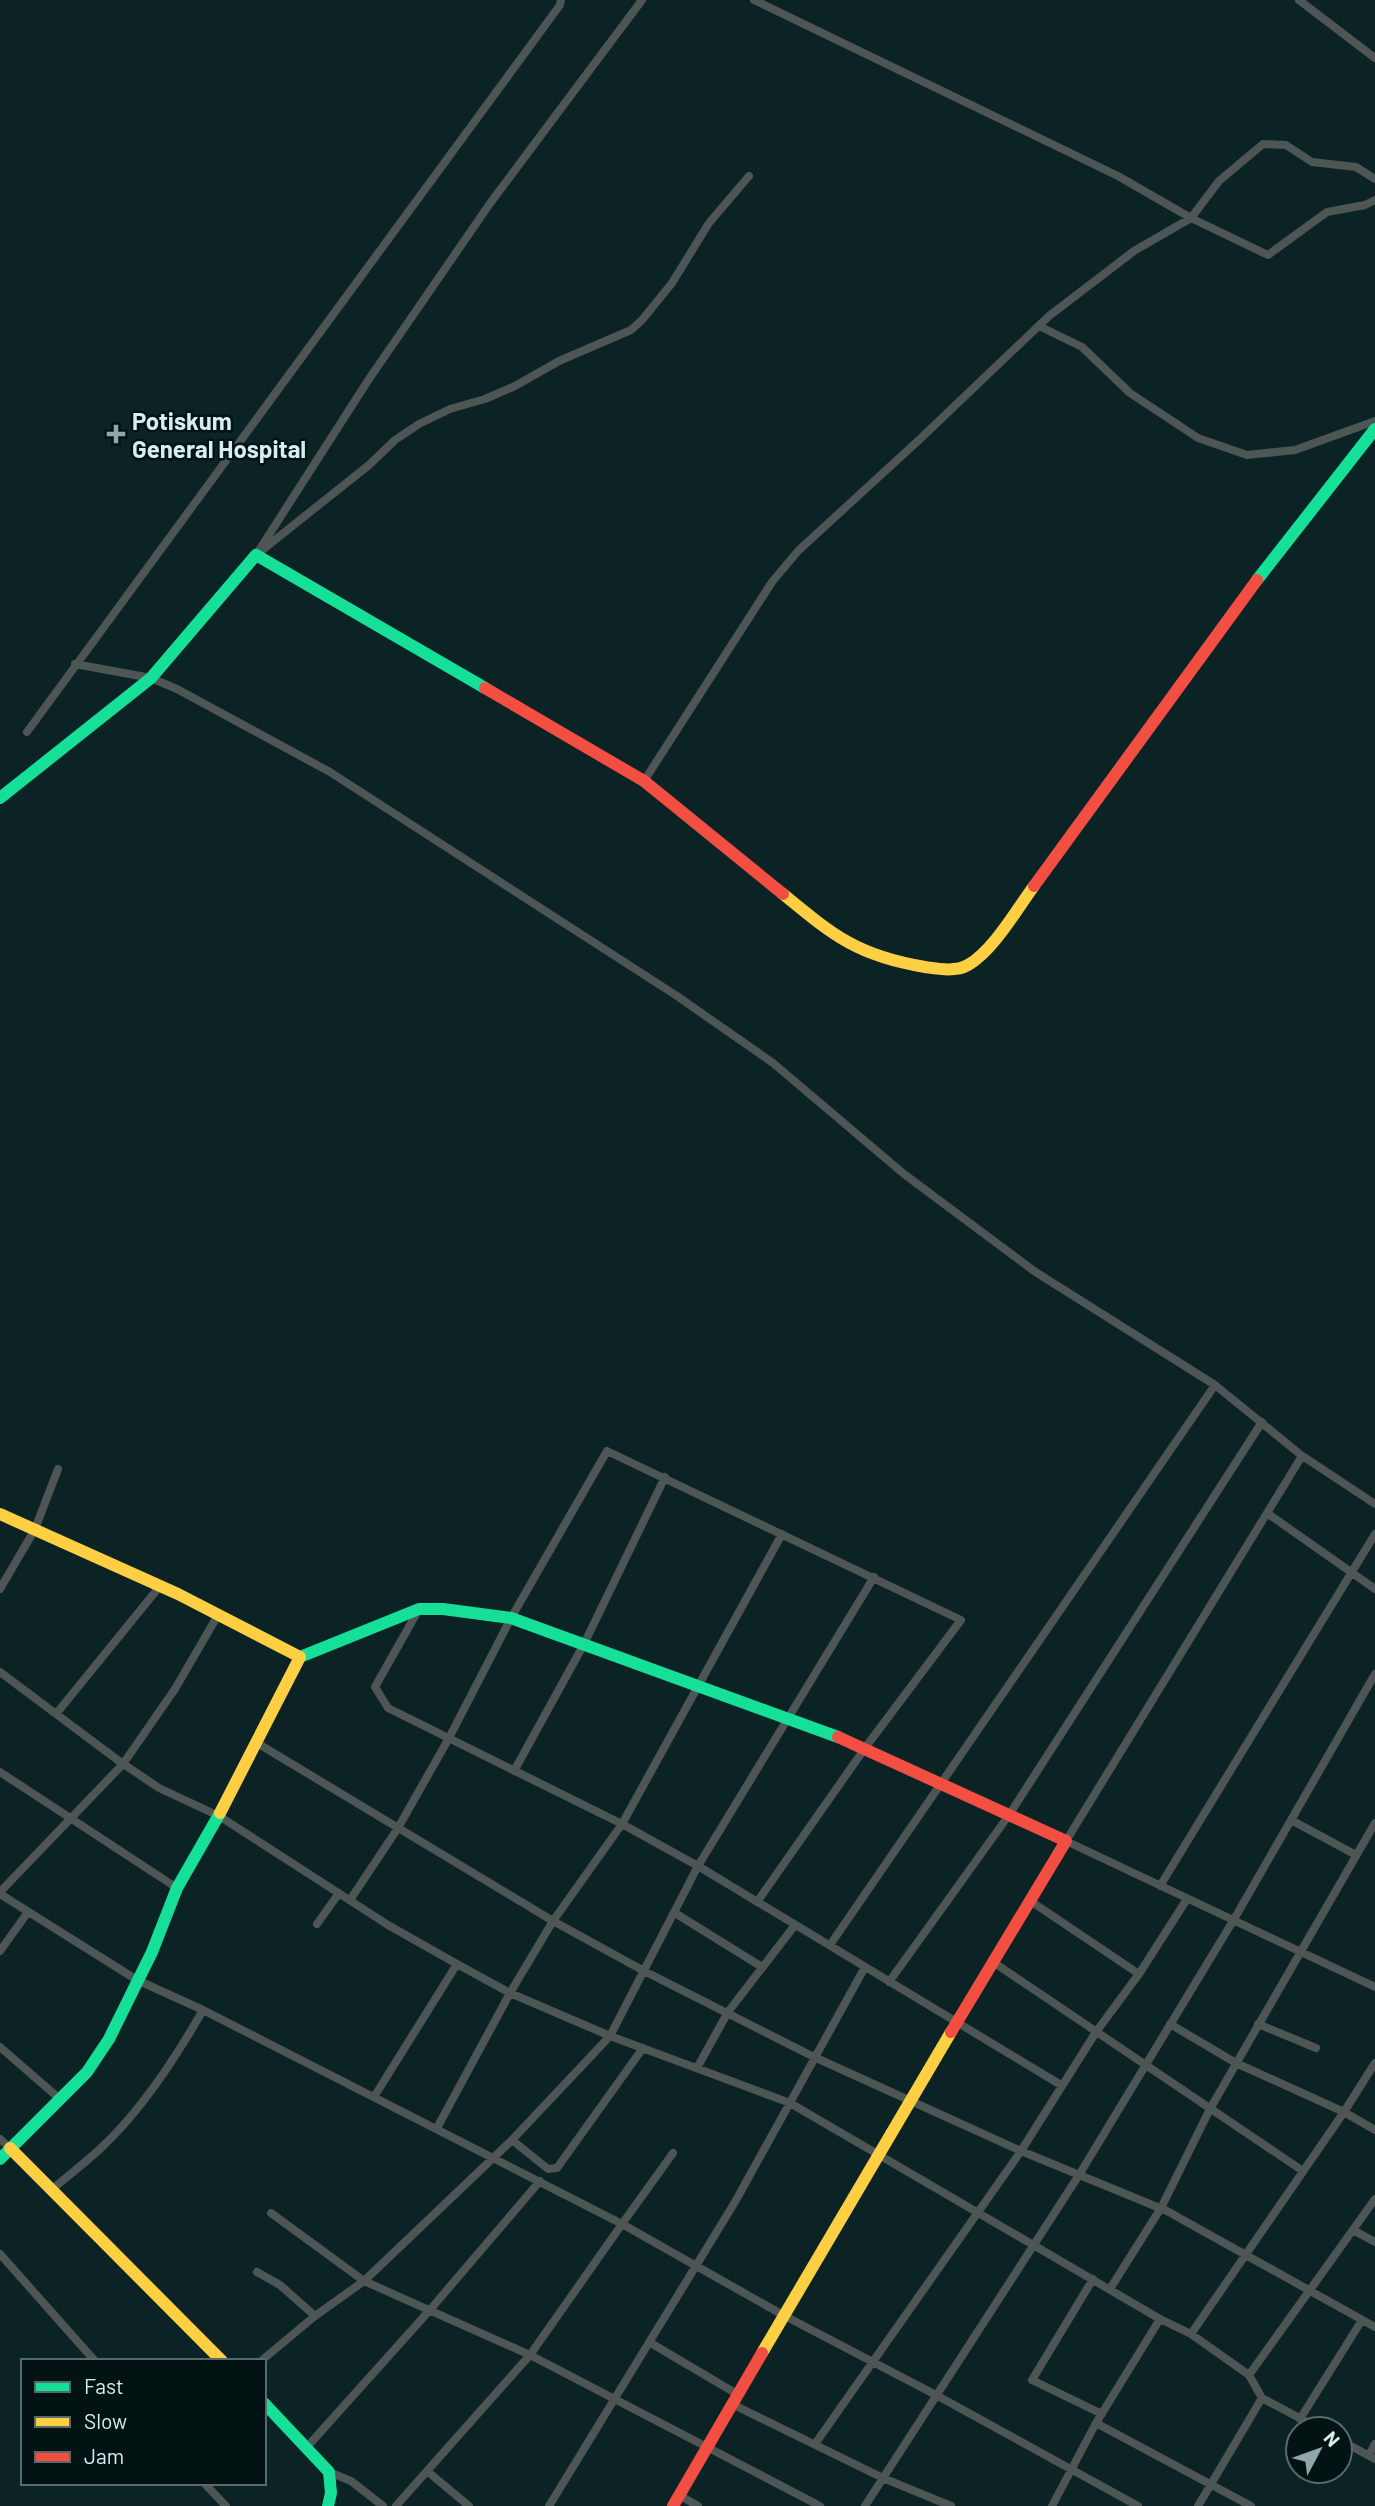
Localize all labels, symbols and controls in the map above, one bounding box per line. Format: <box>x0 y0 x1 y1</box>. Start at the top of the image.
place label: Potiskum General Hospital <box>132 406 306 463</box>
marker: Potiskum General Hospital <box>106 424 126 444</box>
legend <box>21 2359 266 2485</box>
text: Fast <box>84 2373 124 2398</box>
text: Slow <box>84 2408 127 2433</box>
north arrow <box>1284 2415 1354 2485</box>
text: N <box>1319 2426 1345 2451</box>
text: Jam <box>84 2443 124 2468</box>

